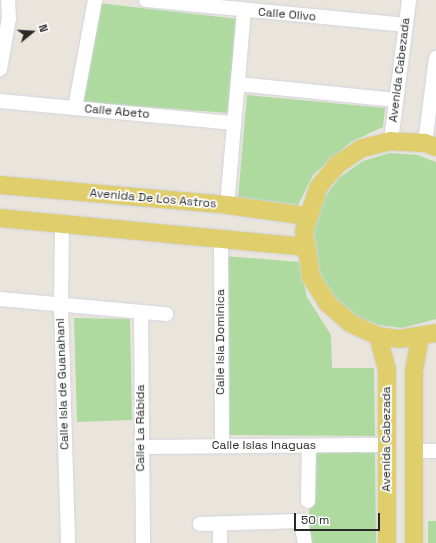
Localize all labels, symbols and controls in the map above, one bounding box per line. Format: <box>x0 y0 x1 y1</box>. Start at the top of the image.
street label: Calle Olivo <box>257 5 317 25</box>
north arrow <box>12 12 52 52</box>
street label: Avenida Cabezada <box>386 17 414 123</box>
text: N <box>36 23 51 34</box>
street label: Calle Abeto <box>84 102 150 122</box>
street label: Avenida De Los Astros <box>89 186 217 212</box>
street label: Calle Isla Dominica <box>214 289 228 395</box>
street label: Calle Isla de Guanahani <box>54 318 72 450</box>
street label: Calle La Rábida <box>134 385 148 471</box>
street label: Avenida Cabezada <box>380 386 394 492</box>
street label: Calle Islas Inaguas <box>212 439 316 453</box>
scale bar <box>296 505 382 531</box>
text: 50 m <box>301 512 329 528</box>

